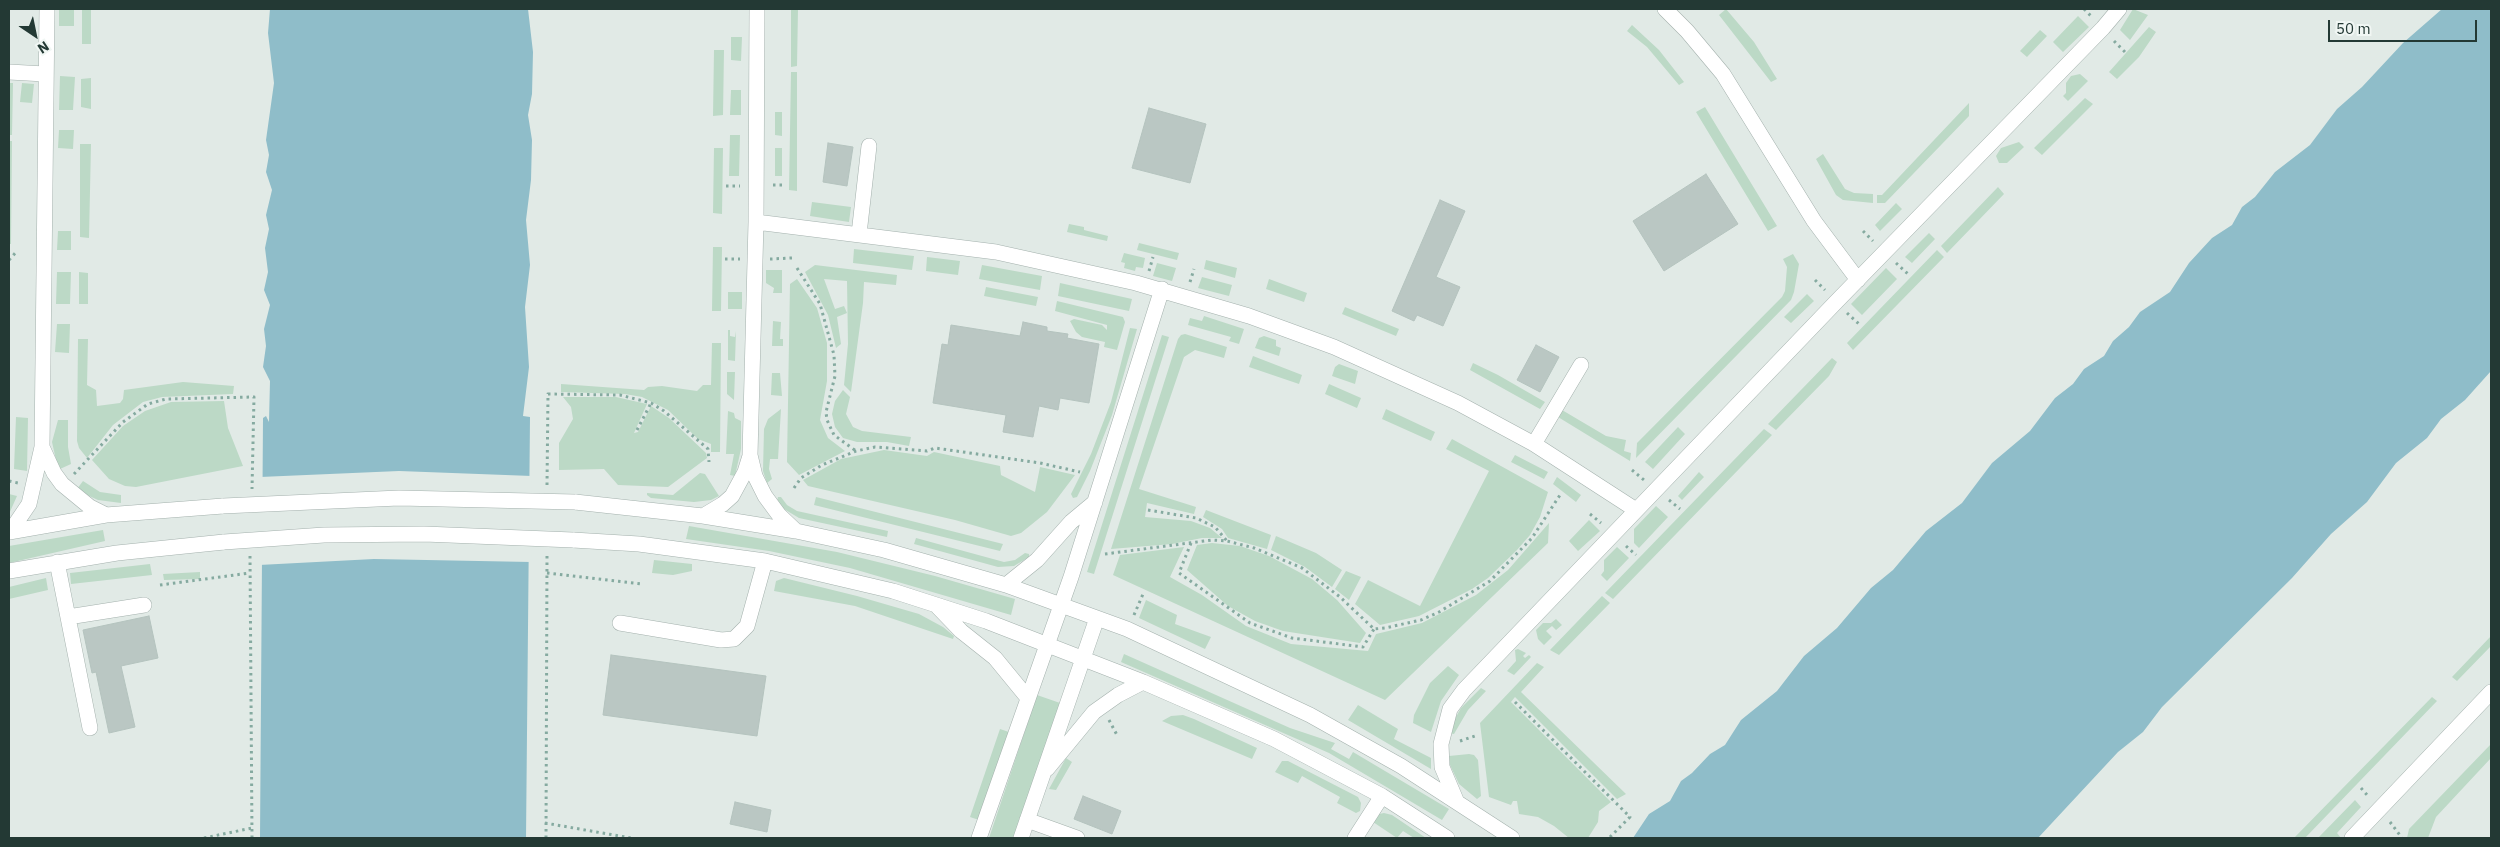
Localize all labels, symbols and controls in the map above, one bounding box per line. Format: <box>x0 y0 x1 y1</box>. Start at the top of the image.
north arrow <box>10 10 60 60</box>
scale bar <box>2330 10 2479 42</box>
text: 50 m <box>2336 19 2371 38</box>
text: N <box>34 37 53 58</box>

